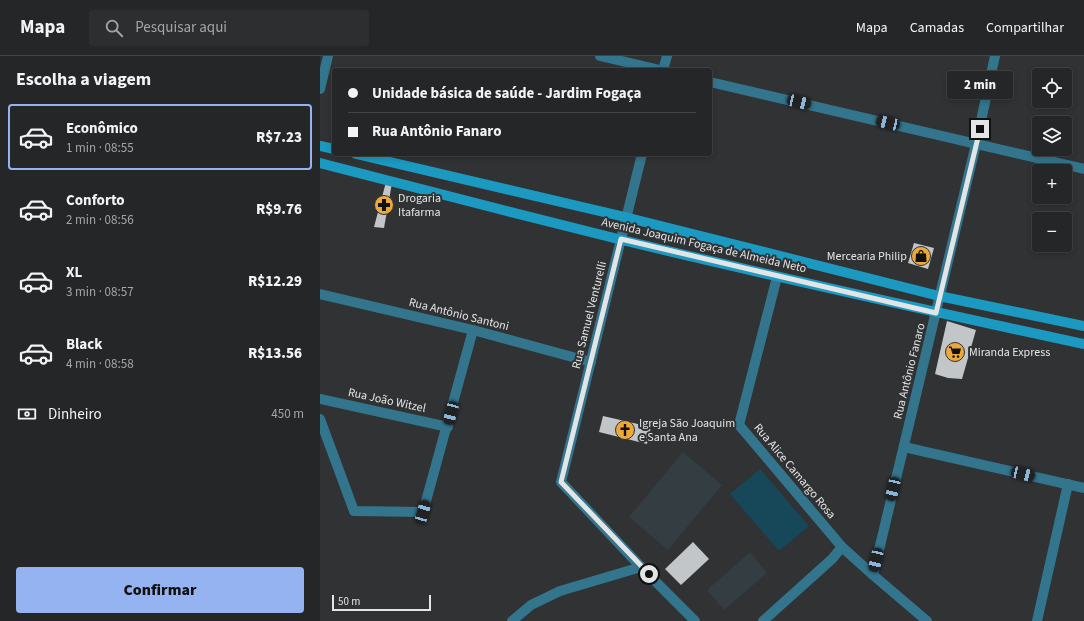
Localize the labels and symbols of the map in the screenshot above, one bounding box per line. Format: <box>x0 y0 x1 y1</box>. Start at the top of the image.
callout: 2 min <box>947 71 1013 99</box>
car <box>786 93 812 111</box>
car <box>875 114 901 132</box>
route end <box>971 120 989 138</box>
place label: Drogaria Itafarma <box>398 190 441 221</box>
pharmacy icon: Drogaria Itafarma <box>373 194 395 216</box>
street label: Avenida Joaquim Fogaça de Almeida Neto <box>600 214 808 277</box>
shop icon: Mercearia Philip <box>910 245 932 267</box>
place label: Mercearia Philip <box>827 248 907 265</box>
street label: Rua Samuel Venturelli <box>568 260 611 371</box>
street label: Rua Antônio Santoni <box>407 294 511 335</box>
street label: Rua Antônio Fanaro <box>889 321 930 421</box>
supermarket icon: Miranda Express <box>944 341 966 363</box>
place label: Miranda Express <box>969 344 1050 361</box>
street label: Rua João Witzel <box>346 384 427 417</box>
car <box>442 400 460 426</box>
place label: Igreja São Joaquim e Santa Ana <box>639 415 735 446</box>
church icon: Igreja São Joaquim e Santa Ana <box>614 419 636 441</box>
street label: Rua Alice Camargo Rosa <box>750 420 840 523</box>
car <box>1010 465 1036 483</box>
car <box>884 476 902 502</box>
car <box>414 499 432 525</box>
car <box>867 547 885 573</box>
route start <box>640 565 658 583</box>
scale bar <box>332 593 431 612</box>

